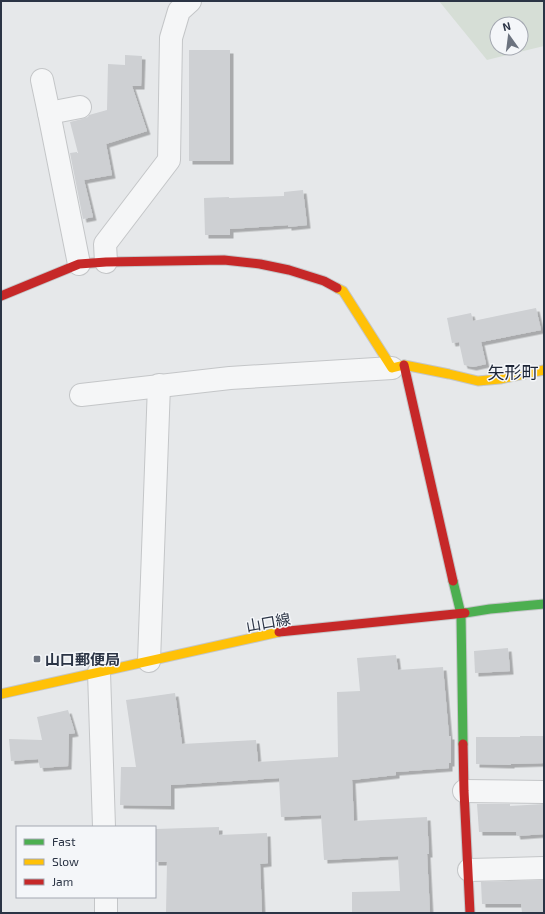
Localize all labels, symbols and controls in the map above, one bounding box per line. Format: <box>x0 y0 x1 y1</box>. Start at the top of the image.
north arrow <box>489 16 529 56</box>
text: N <box>501 19 512 33</box>
district label: 矢形町 <box>488 362 539 382</box>
street label: 山口線 <box>244 609 292 635</box>
place label: 山口郵便局 <box>45 650 120 668</box>
marker: 山口郵便局 <box>32 654 42 664</box>
legend <box>16 826 156 898</box>
text: Fast <box>52 834 76 848</box>
text: Slow <box>52 854 79 868</box>
text: Jam <box>52 874 73 888</box>

